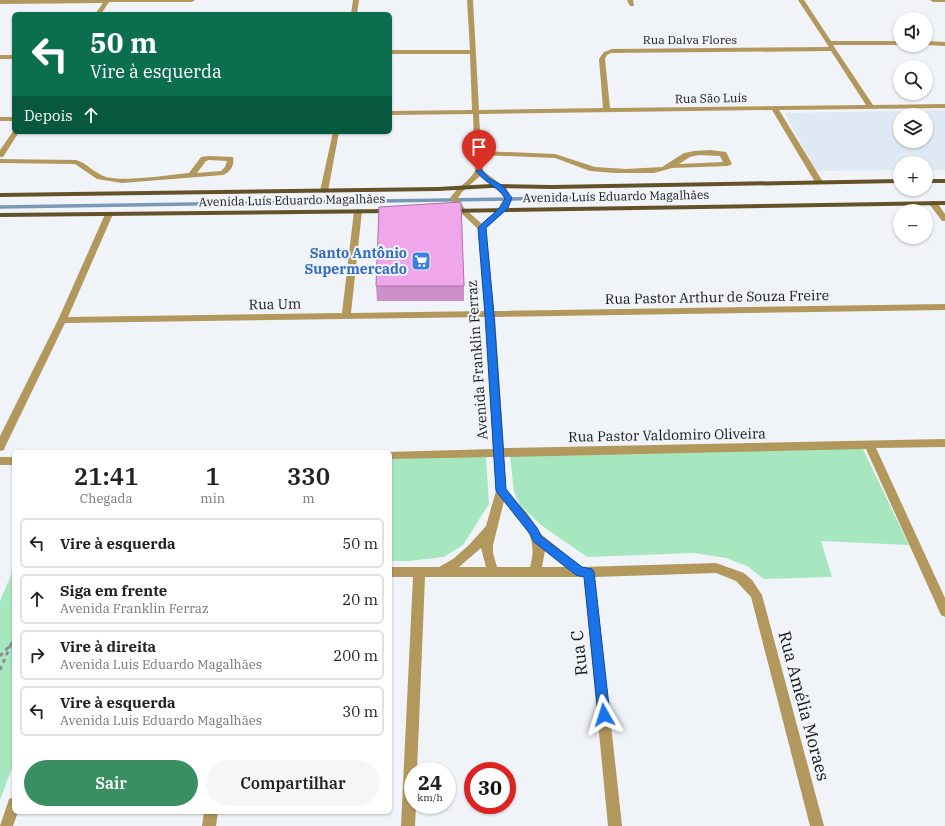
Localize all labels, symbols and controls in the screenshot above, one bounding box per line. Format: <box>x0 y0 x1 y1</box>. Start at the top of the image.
map controls <box>893 12 933 244</box>
button: sound <box>893 12 933 52</box>
text: 50 m <box>90 24 157 61</box>
icon: left <box>24 28 76 80</box>
street label: Rua Dalva Flores <box>643 32 737 47</box>
text: Vire à esquerda <box>90 60 222 83</box>
button: search <box>893 60 933 100</box>
street label: Rua São Luís <box>675 90 747 106</box>
icon: ahead <box>80 104 102 126</box>
text: Depois <box>24 106 72 125</box>
button: layers <box>893 108 933 148</box>
pin <box>462 130 496 171</box>
icon: arrive <box>468 136 490 158</box>
button: + <box>893 156 933 196</box>
street label: Avenida Luís Eduardo Magalhães <box>523 187 710 205</box>
street label: Avenida Luís Eduardo Magalhães <box>199 191 386 209</box>
button: − <box>893 204 933 244</box>
place label: Santo Antônio Supermercado <box>305 244 407 278</box>
supermarket icon: Santo Antônio Supermercado <box>410 250 432 272</box>
street label: Avenida Franklin Ferraz <box>462 280 492 440</box>
street label: Rua Pastor Arthur de Souza Freire <box>605 286 829 308</box>
street label: Rua Um <box>249 295 301 313</box>
street label: Rua Pastor Valdomiro Oliveira <box>568 424 766 446</box>
text: 21:41 <box>74 460 139 492</box>
text: 1 <box>206 460 220 492</box>
text: 330 <box>287 460 330 492</box>
text: Chegada <box>80 490 133 507</box>
text: min <box>200 490 225 507</box>
text: m <box>302 490 315 507</box>
icon: left <box>26 532 48 554</box>
text: Vire à esquerda <box>60 534 176 553</box>
text: 50 m <box>342 534 378 553</box>
text: Siga em frente <box>60 581 167 600</box>
icon: ahead <box>26 588 48 610</box>
text: 20 m <box>342 590 378 609</box>
text: Avenida Franklin Ferraz <box>60 600 209 617</box>
street label: Rua C <box>566 629 592 677</box>
street label: Rua Amélia Moraes <box>773 629 835 783</box>
text: Vire à direita <box>60 637 156 656</box>
icon: right <box>26 644 48 666</box>
text: 200 m <box>333 646 378 665</box>
text: Avenida Luis Eduardo Magalhães <box>60 656 262 673</box>
text: Vire à esquerda <box>60 693 176 712</box>
position arrow <box>583 694 625 736</box>
icon: left <box>26 700 48 722</box>
text: 30 m <box>342 702 378 721</box>
text: Avenida Luis Eduardo Magalhães <box>60 712 262 729</box>
button: Sair <box>24 760 198 806</box>
button: Compartilhar <box>206 760 380 806</box>
speed limit sign: 30 <box>464 762 516 814</box>
text: 24 <box>418 769 442 796</box>
text: km/h <box>417 791 443 804</box>

